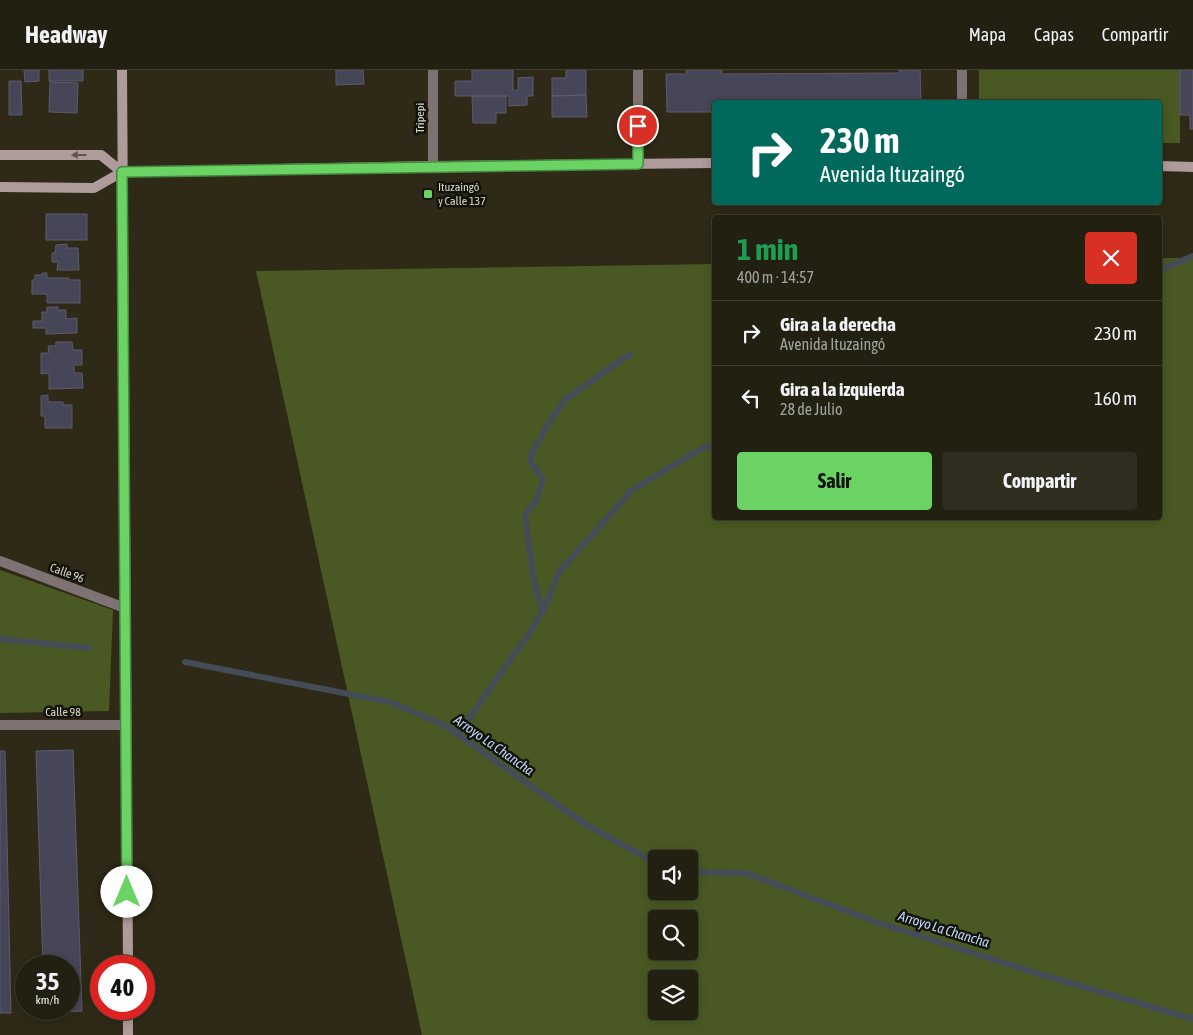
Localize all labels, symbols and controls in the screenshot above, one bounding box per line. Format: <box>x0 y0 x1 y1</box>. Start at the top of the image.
text: Headway <box>25 21 108 48</box>
text: Mapa <box>969 24 1006 45</box>
text: Capas <box>1034 24 1074 45</box>
text: Compartir <box>1102 24 1168 45</box>
street label: Tripepi <box>413 103 427 133</box>
pin <box>617 105 659 147</box>
icon: arrive <box>624 112 652 140</box>
icon: right <box>737 120 802 185</box>
text: 230 m <box>820 120 899 160</box>
one-way arrow <box>71 151 87 159</box>
text: Avenida Ituzaingó <box>820 161 965 187</box>
place label: Ituzaingó y Calle 137 <box>438 180 486 208</box>
marker: Ituzaingó y Calle 137 <box>422 188 434 200</box>
text: 1 min <box>737 232 798 266</box>
button: close <box>1085 232 1137 284</box>
text: 400 m · 14:57 <box>737 268 814 286</box>
text: Gira a la derecha <box>780 313 896 335</box>
icon: right <box>737 319 765 347</box>
text: 230 m <box>1094 322 1137 344</box>
text: Avenida Ituzaingó <box>780 335 885 353</box>
text: Gira a la izquierda <box>780 378 905 400</box>
icon: left <box>737 384 765 412</box>
text: 160 m <box>1094 387 1137 409</box>
text: 28 de Julio <box>780 400 843 418</box>
button: Salir <box>737 452 932 510</box>
button: Compartir <box>942 452 1137 510</box>
street label: Calle 96 <box>48 560 86 586</box>
street label: Calle 98 <box>45 705 81 719</box>
water label: Arroyo La Chancha <box>450 711 537 779</box>
map controls <box>648 850 698 1020</box>
button: sound <box>648 850 698 900</box>
position arrow <box>100 865 152 917</box>
water label: Arroyo La Chancha <box>896 907 992 951</box>
button: search <box>648 910 698 960</box>
speed limit sign: 40 <box>90 955 155 1020</box>
text: 35 <box>36 967 59 995</box>
button: layers <box>648 970 698 1020</box>
text: km/h <box>36 993 59 1007</box>

